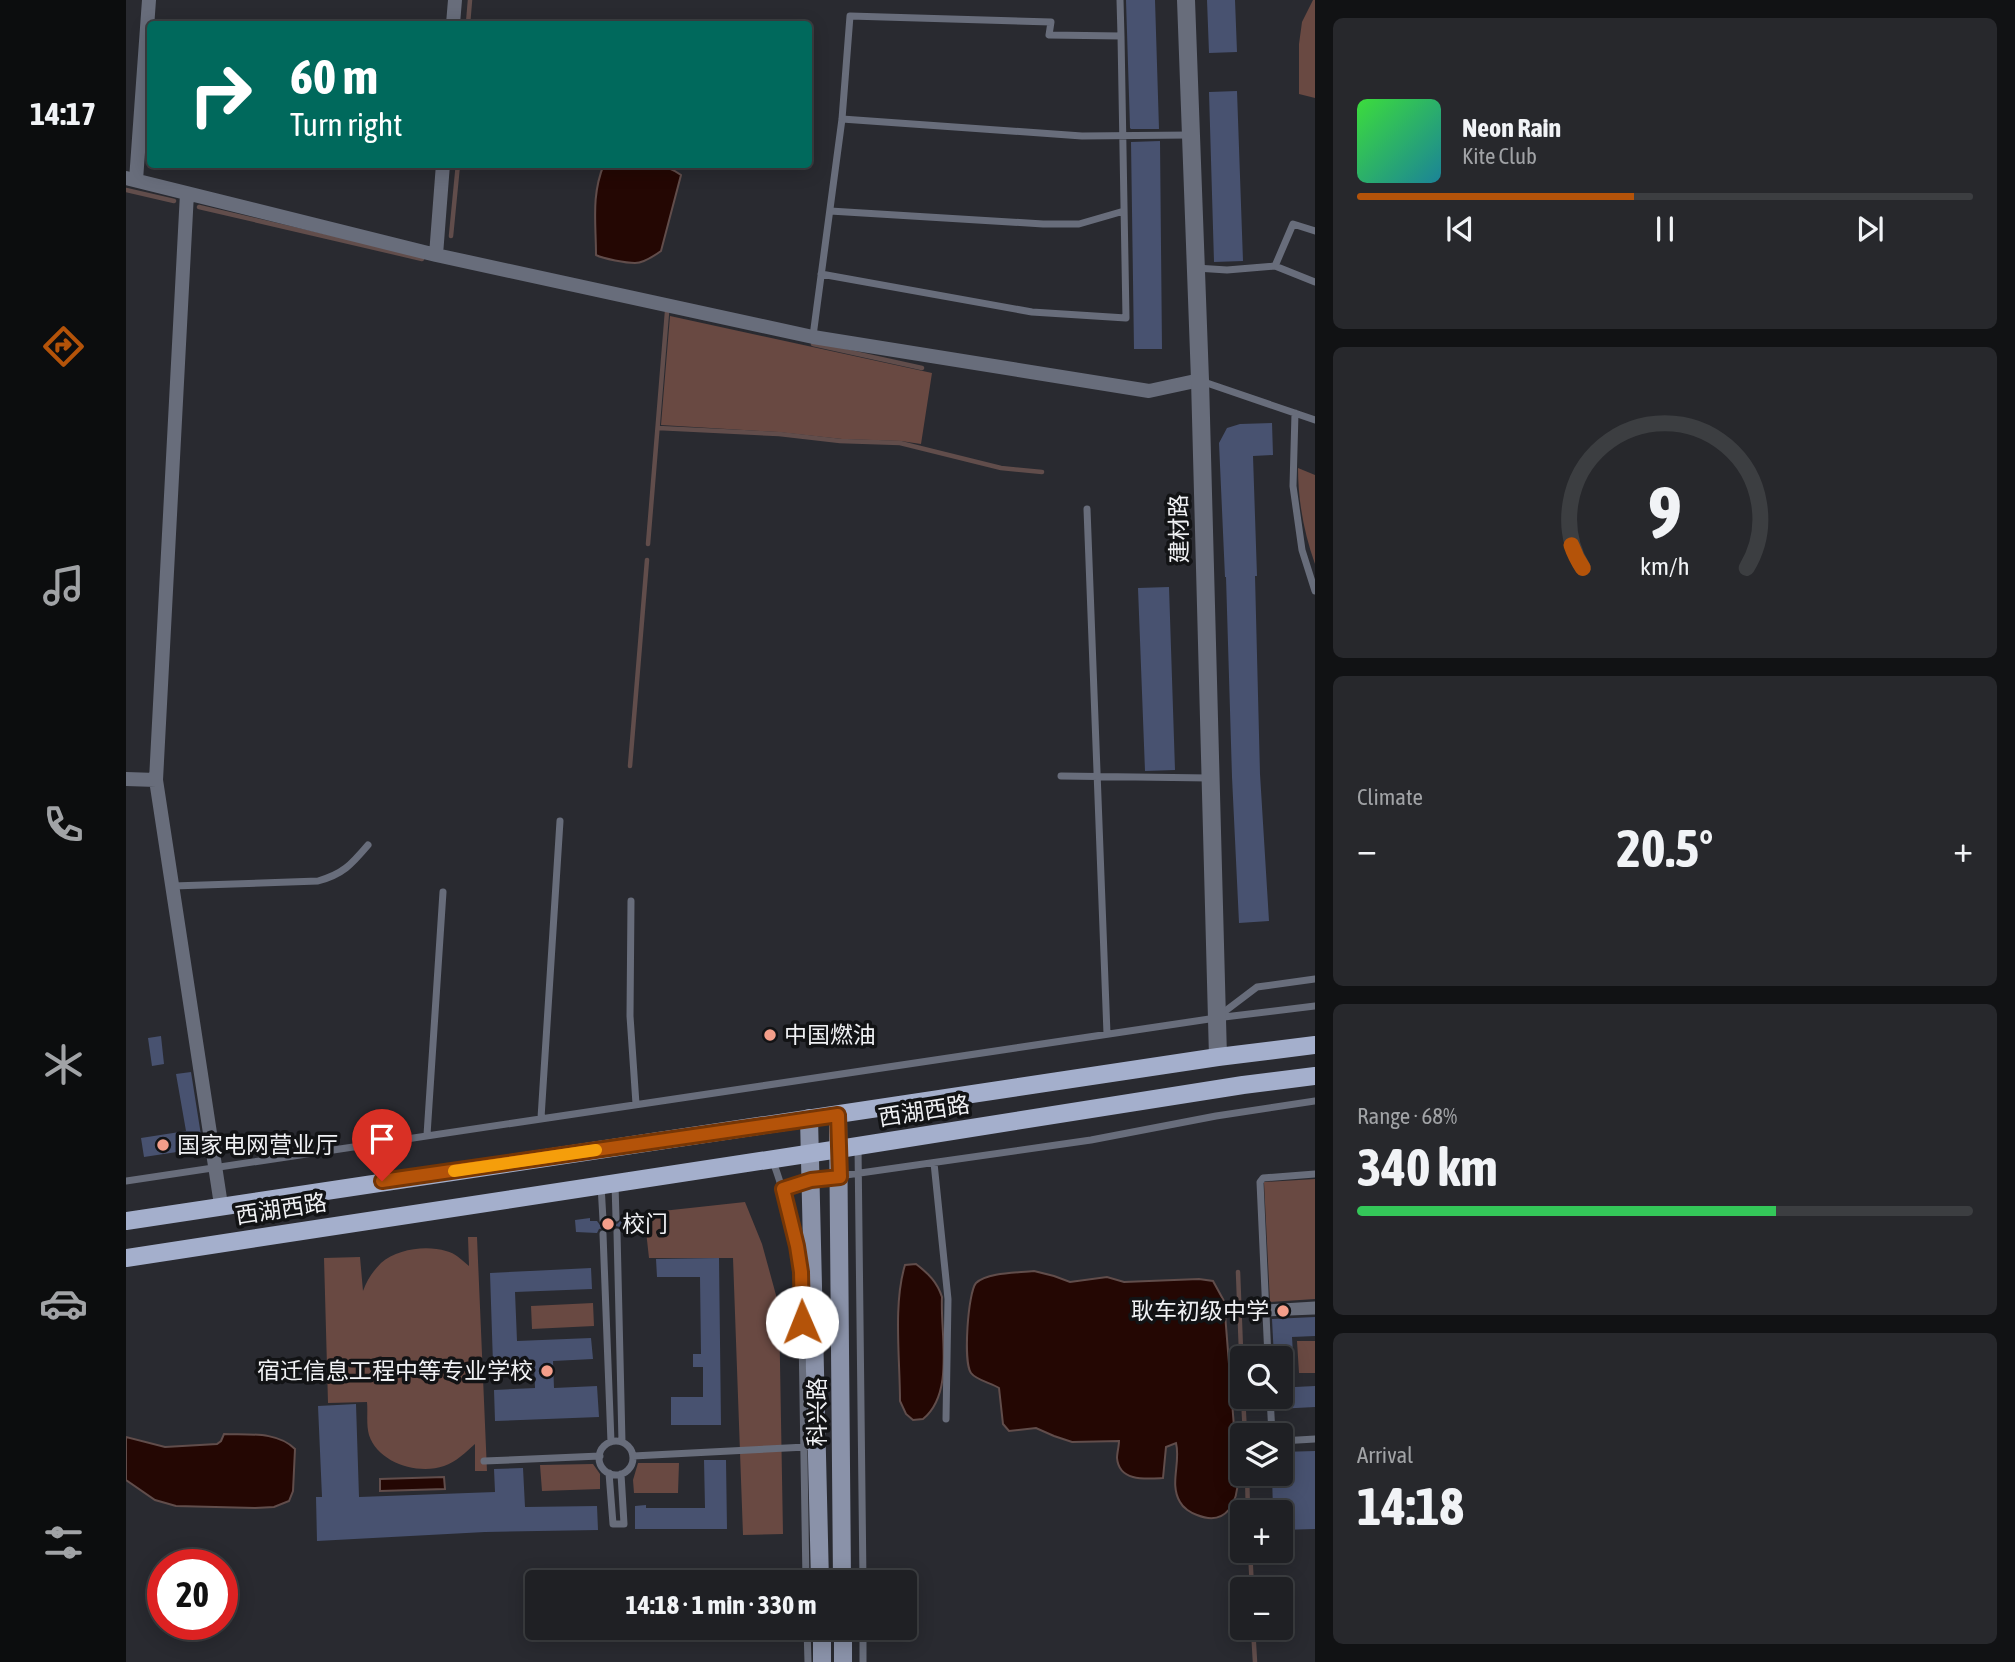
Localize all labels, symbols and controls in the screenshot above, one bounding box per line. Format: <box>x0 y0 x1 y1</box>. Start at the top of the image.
text: 60 m <box>290 48 378 104</box>
icon: right <box>175 49 266 140</box>
text: 14:17 <box>30 95 96 132</box>
text: Turn right <box>290 106 403 143</box>
text: Neon Rain <box>1462 113 1561 143</box>
text: Kite Club <box>1462 143 1537 169</box>
icon: previous <box>1441 210 1479 248</box>
icon: pause <box>1646 210 1684 248</box>
icon: next <box>1851 210 1889 248</box>
icon: directions <box>39 322 88 371</box>
text: 9 <box>1648 471 1682 554</box>
street label: 建材路 <box>1165 494 1193 564</box>
text: km/h <box>1640 552 1690 580</box>
icon: music <box>39 561 88 610</box>
text: Climate <box>1357 784 1423 810</box>
icon: phone <box>39 800 88 849</box>
text: 20.5° <box>1617 818 1713 878</box>
text: − <box>1357 827 1377 870</box>
text: + <box>1953 827 1973 870</box>
place label: 中国燃油 <box>784 1022 876 1048</box>
marker: 中国燃油 <box>762 1027 778 1043</box>
icon: climate <box>39 1040 88 1089</box>
street label: 西湖西路 <box>877 1091 971 1131</box>
text: Range · 68% <box>1357 1103 1457 1129</box>
pin <box>352 1109 412 1181</box>
icon: arrive <box>363 1120 401 1158</box>
place label: 国家电网营业厅 <box>177 1132 338 1158</box>
marker: 国家电网营业厅 <box>155 1137 171 1153</box>
text: 340 km <box>1357 1137 1498 1197</box>
street label: 西湖西路 <box>234 1189 328 1229</box>
place label: 校门 <box>622 1211 668 1237</box>
marker: 校门 <box>600 1216 616 1232</box>
icon: car <box>39 1279 88 1328</box>
position arrow <box>765 1285 839 1359</box>
place label: 耿车初级中学 <box>1131 1298 1269 1324</box>
marker: 耿车初级中学 <box>1275 1303 1291 1319</box>
map controls <box>1230 1346 1293 1640</box>
button: search <box>1230 1346 1293 1409</box>
place label: 宿迁信息工程中等专业学校 <box>257 1358 533 1384</box>
marker: 宿迁信息工程中等专业学校 <box>539 1363 555 1379</box>
street label: 科兴路 <box>804 1378 830 1447</box>
button: layers <box>1230 1423 1293 1486</box>
text: Arrival <box>1357 1442 1413 1468</box>
text: 14:18 <box>1357 1476 1464 1536</box>
button: + <box>1230 1500 1293 1563</box>
icon: filters <box>39 1518 88 1567</box>
speed limit sign: 20 <box>147 1549 238 1640</box>
button: − <box>1230 1577 1293 1640</box>
text: 14:18 · 1 min · 330 m <box>626 1590 816 1620</box>

